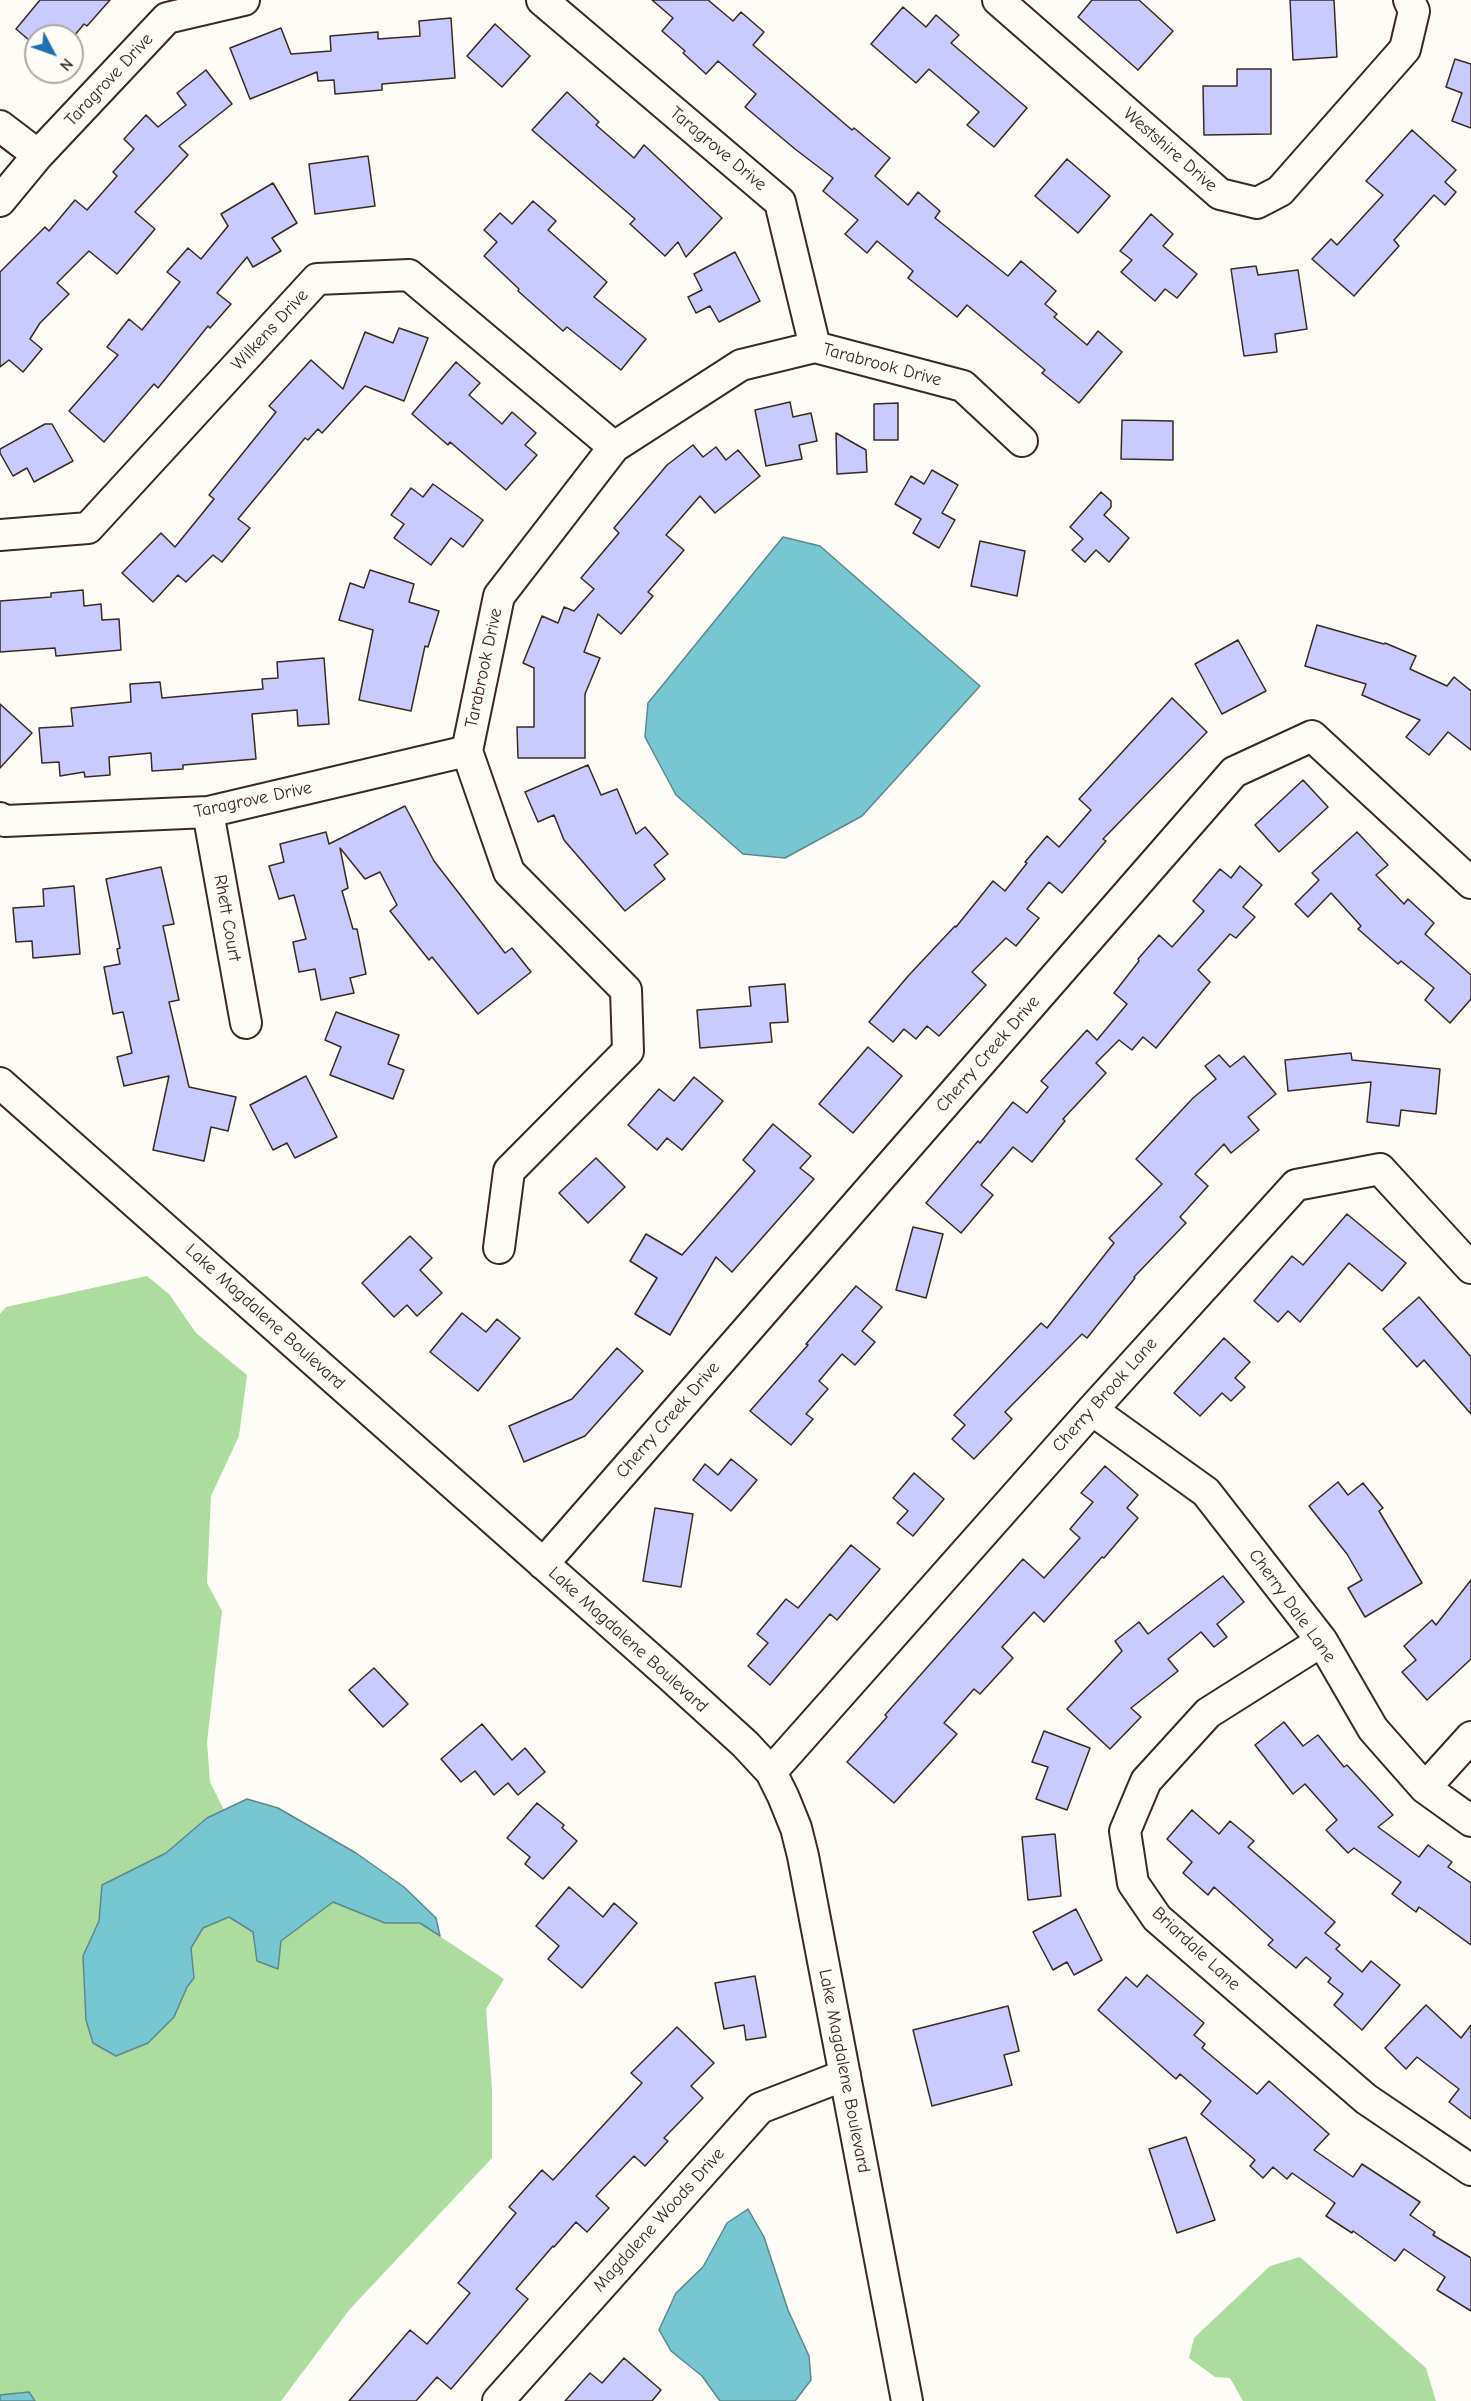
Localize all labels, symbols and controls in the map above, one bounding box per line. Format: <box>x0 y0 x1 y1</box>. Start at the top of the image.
north arrow <box>24 24 84 84</box>
street label: Taragrove Drive <box>60 29 158 131</box>
text: N <box>56 55 76 74</box>
street label: Taragrove Drive <box>665 102 771 196</box>
street label: Westshire Drive <box>1118 103 1222 197</box>
street label: Wilkens Drive <box>227 285 313 375</box>
street label: Tarabrook Drive <box>820 339 944 391</box>
street label: Tarabrook Drive <box>461 606 507 730</box>
street label: Taragrove Drive <box>192 777 314 823</box>
street label: Rhett Court <box>209 873 245 963</box>
street label: Cherry Creek Drive <box>931 991 1045 1117</box>
street label: Lake Magdalene Boulevard <box>181 1240 349 1394</box>
street label: Cherry Brook Lane <box>1048 1333 1162 1457</box>
street label: Cherry Creek Drive <box>611 1357 725 1483</box>
street label: Cherry Dale Lane <box>1244 1545 1340 1667</box>
street label: Lake Magdalene Boulevard <box>544 1563 712 1717</box>
street label: Briardale Lane <box>1147 1903 1245 1995</box>
street label: Lake Magdalene Boulevard <box>814 1967 874 2175</box>
street label: Magdalene Woods Drive <box>589 2144 729 2296</box>

